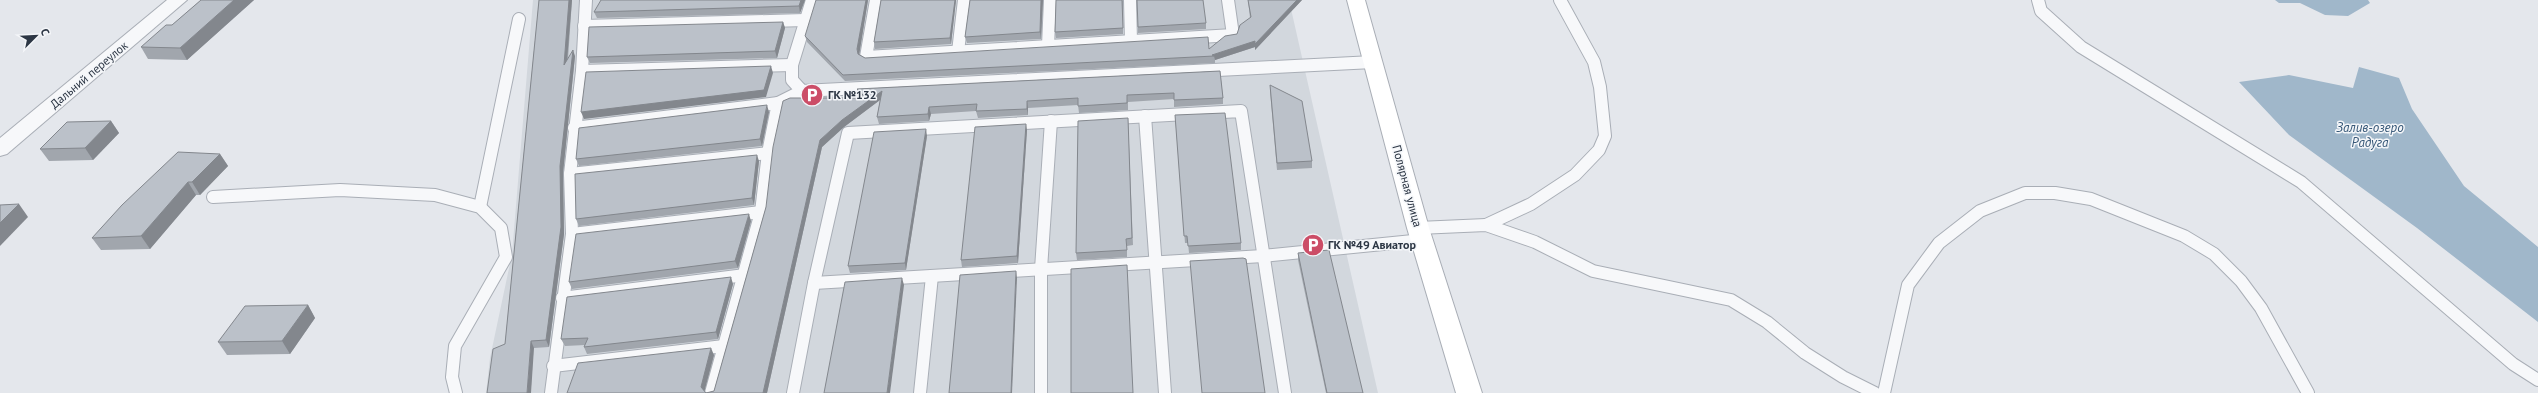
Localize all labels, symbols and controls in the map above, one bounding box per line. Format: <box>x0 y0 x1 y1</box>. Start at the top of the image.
north arrow <box>16 16 56 56</box>
text: С <box>37 26 53 38</box>
street label: Дальний переулок <box>47 38 131 112</box>
parking icon: ГК №132 <box>799 82 825 108</box>
place label: ГК №132 <box>828 87 877 102</box>
water label: Залив-озеро Радуга <box>2336 119 2404 151</box>
street label: Полярная улица <box>1389 143 1426 229</box>
parking icon: ГК №49 Авиатор <box>1300 232 1326 258</box>
place label: ГК №49 Авиатор <box>1328 237 1416 252</box>

